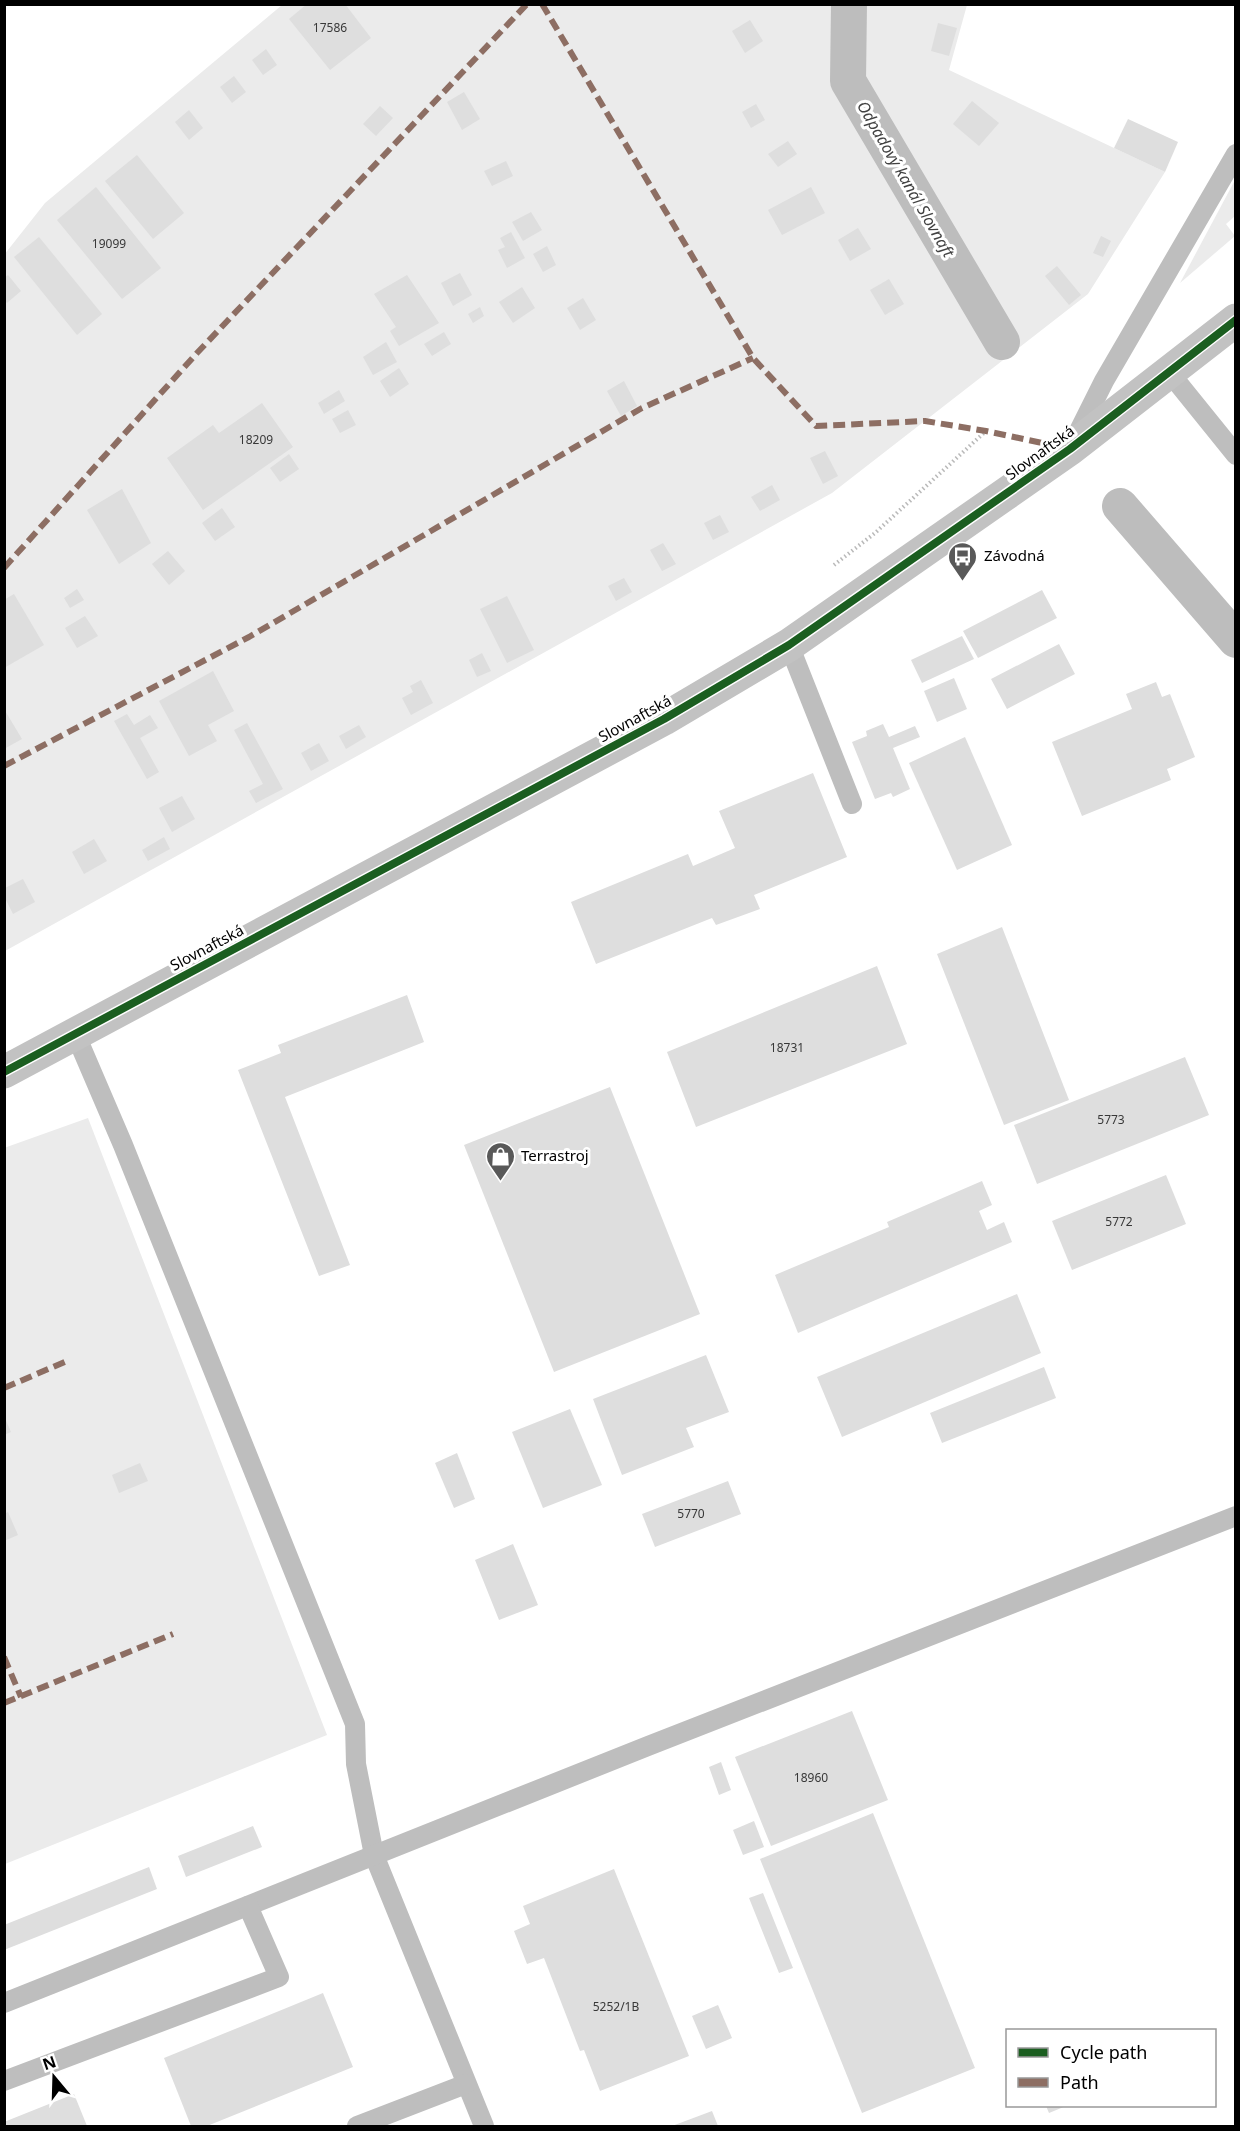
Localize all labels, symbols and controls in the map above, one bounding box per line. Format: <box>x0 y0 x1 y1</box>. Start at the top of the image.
house number: 17586 <box>313 19 347 36</box>
water label: Odpadový kanál Slovnaft <box>852 97 960 262</box>
house number: 19099 <box>92 235 126 252</box>
street label: Slovnaftská <box>1001 420 1078 484</box>
house number: 18209 <box>239 431 273 448</box>
bus stop icon: Závodná <box>947 540 979 582</box>
place label: Závodná <box>984 545 1045 565</box>
street label: Slovnaftská <box>595 690 675 746</box>
street label: Slovnaftská <box>166 919 247 975</box>
house number: 18731 <box>770 1039 804 1056</box>
house number: 5773 <box>1097 1111 1125 1128</box>
shop icon: Terrastroj <box>484 1140 516 1182</box>
place label: Terrastroj <box>521 1145 589 1165</box>
house number: 5772 <box>1105 1213 1133 1230</box>
house number: 5770 <box>677 1505 705 1522</box>
house number: 18960 <box>794 1769 828 1786</box>
house number: 5252/1B <box>593 1998 639 2015</box>
legend <box>1006 2029 1216 2107</box>
text: Cycle path <box>1060 2040 1147 2064</box>
north arrow <box>24 2047 84 2107</box>
text: N <box>39 2050 59 2075</box>
text: Path <box>1060 2070 1099 2094</box>

